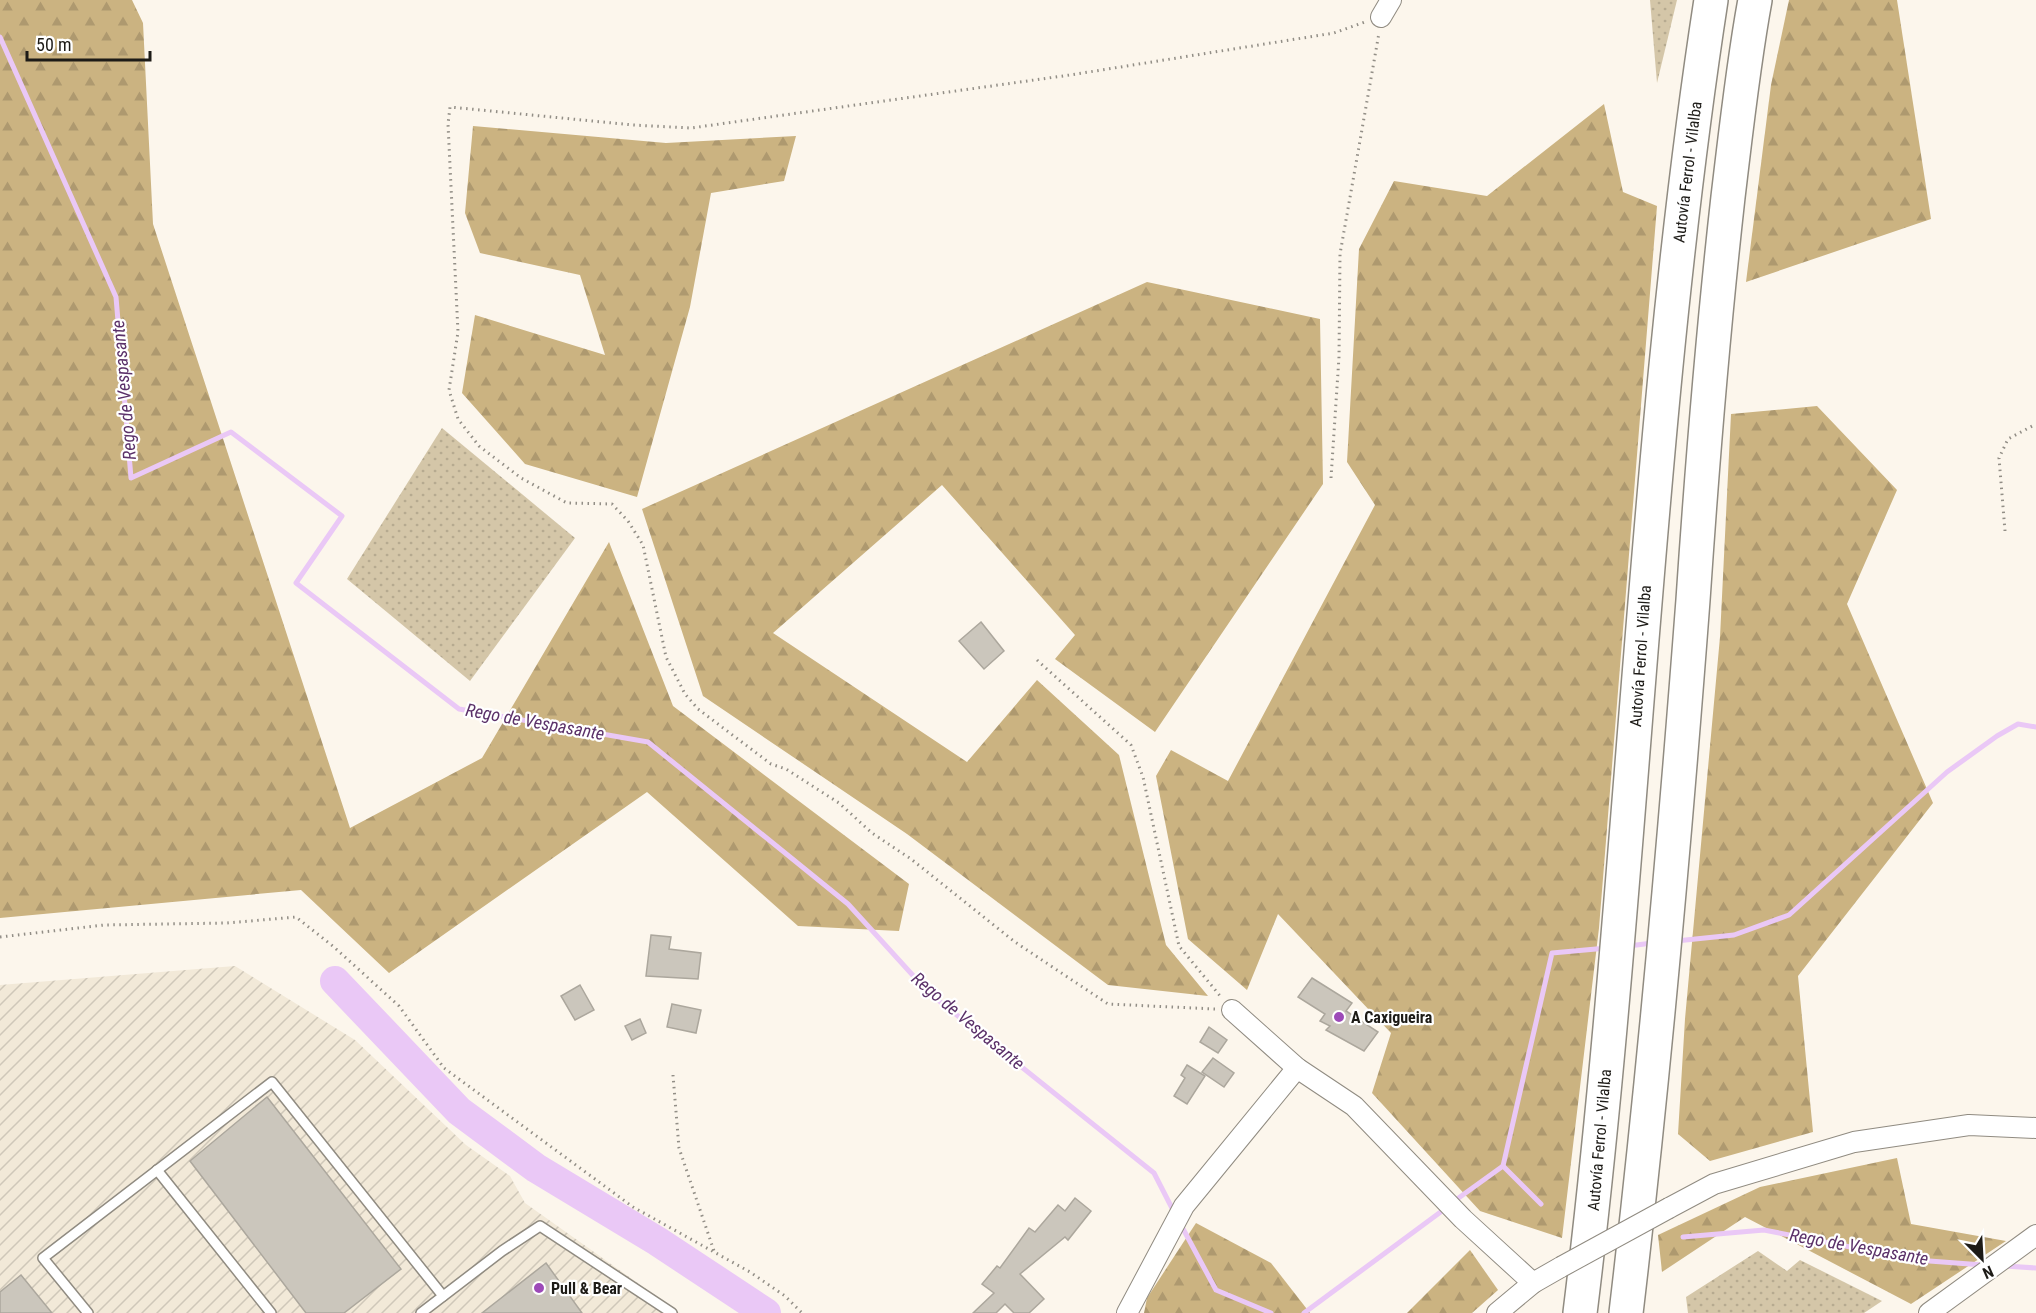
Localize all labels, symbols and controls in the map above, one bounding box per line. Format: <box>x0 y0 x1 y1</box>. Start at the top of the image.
scale bar <box>27 24 150 62</box>
text: 50 m <box>36 34 71 55</box>
street label: Autovía Ferrol - Vilalba <box>1669 100 1706 244</box>
water label: Rego de Vespasante <box>107 319 140 461</box>
street label: Autovía Ferrol - Vilalba <box>1626 584 1655 728</box>
water label: Rego de Vespasante <box>464 699 606 744</box>
water label: Rego de Vespasante <box>908 967 1029 1074</box>
place label: A Caxigueira <box>1351 1008 1433 1027</box>
marker: A Caxigueira <box>1332 1010 1346 1024</box>
street label: Autovía Ferrol - Vilalba <box>1584 1068 1615 1212</box>
water label: Rego de Vespasante <box>1788 1224 1930 1269</box>
north arrow <box>1952 1229 2012 1289</box>
text: N <box>1980 1262 1996 1283</box>
place label: Pull & Bear <box>551 1279 622 1298</box>
marker: Pull & Bear <box>532 1281 546 1295</box>

